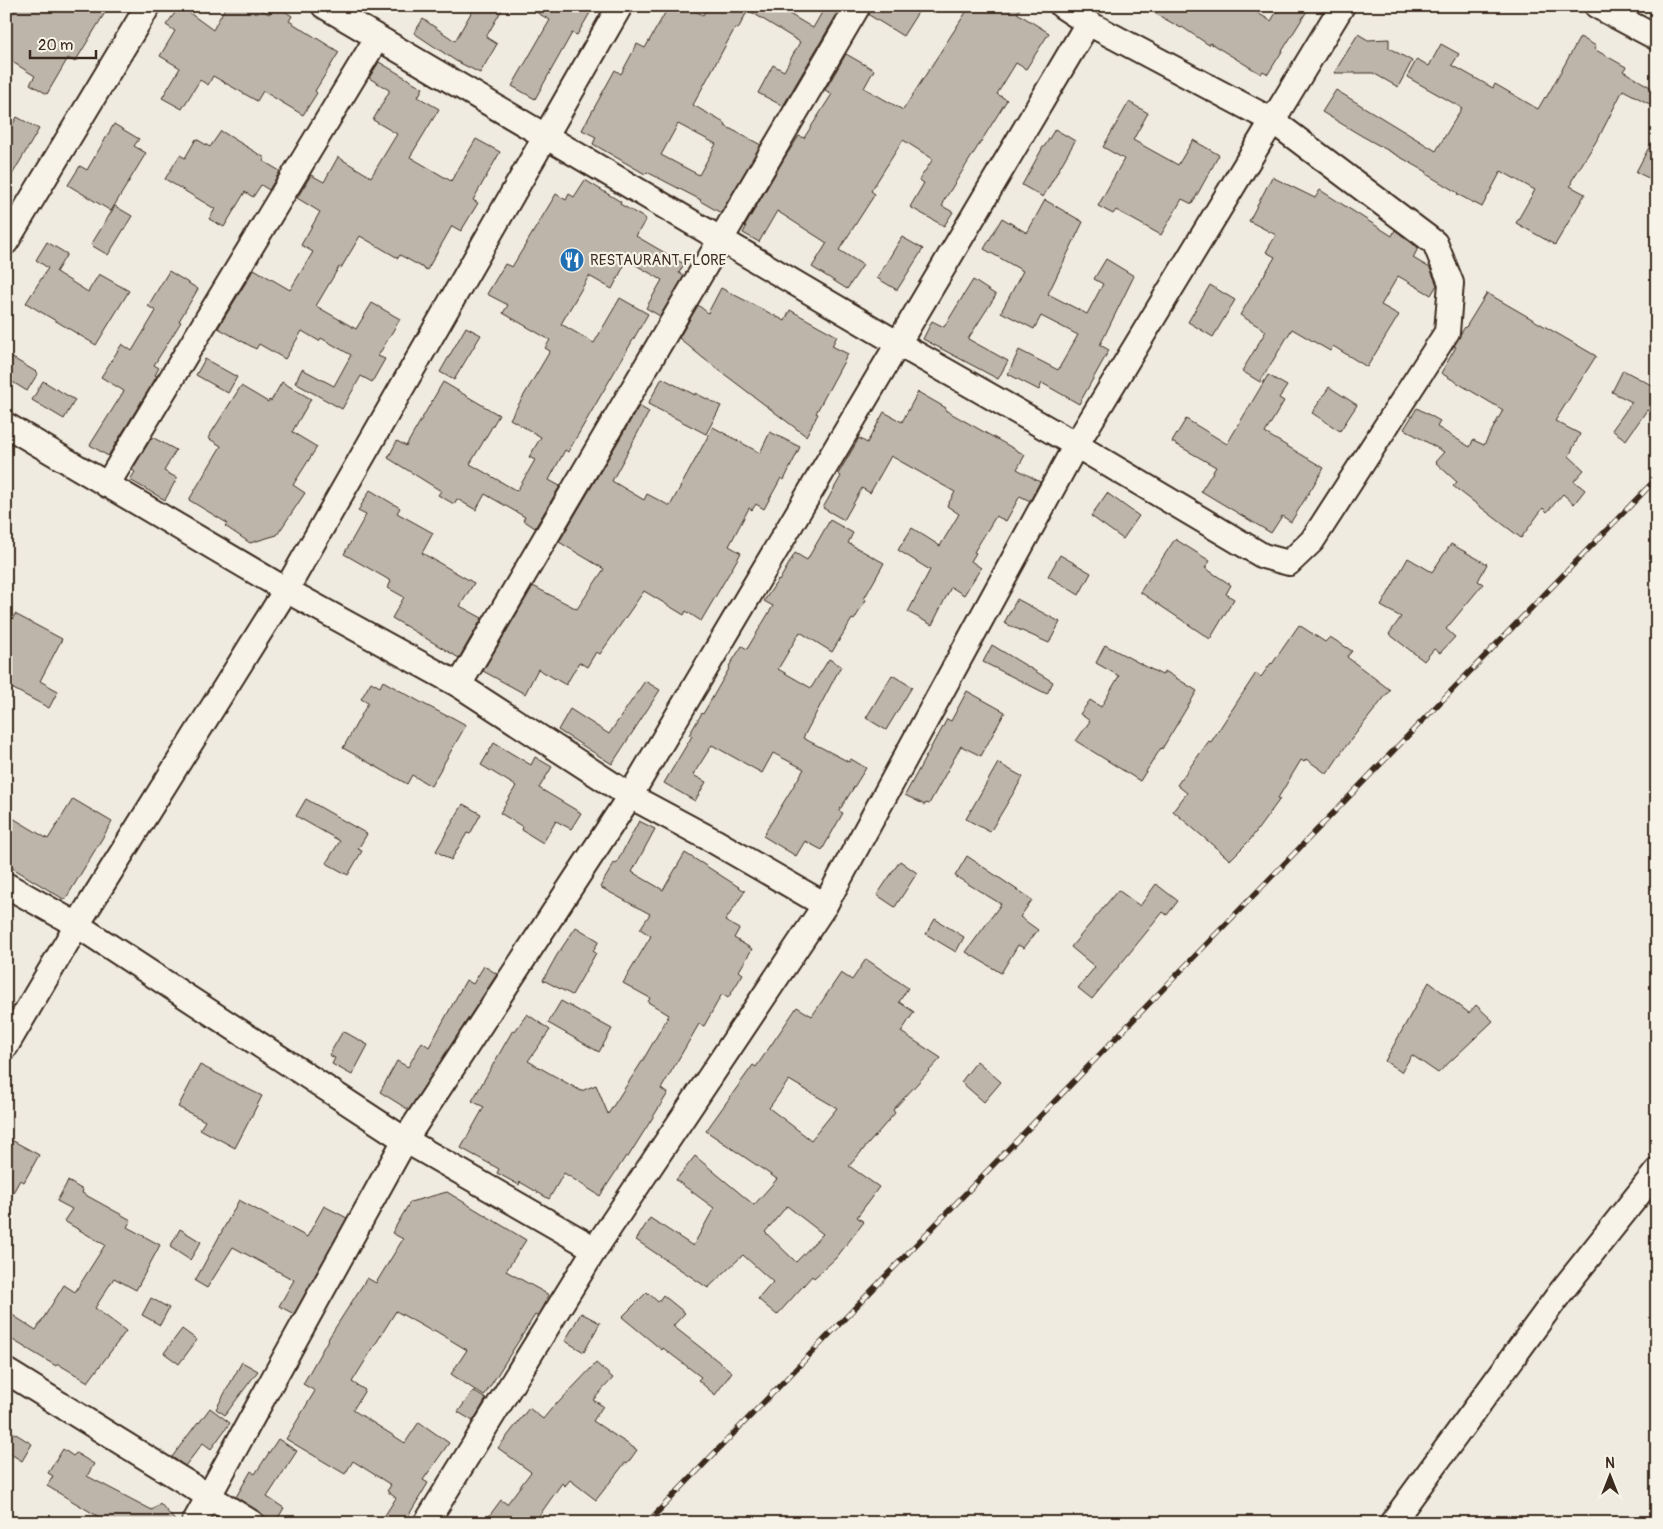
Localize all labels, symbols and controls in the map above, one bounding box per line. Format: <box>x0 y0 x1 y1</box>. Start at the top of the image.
scale bar <box>30 28 96 60</box>
text: 20 m <box>38 36 73 55</box>
restaurant icon: RESTAURANT FLORE <box>559 247 585 273</box>
place label: RESTAURANT FLORE <box>590 251 727 270</box>
north arrow <box>1586 1452 1636 1502</box>
text: N <box>1605 1455 1615 1472</box>

